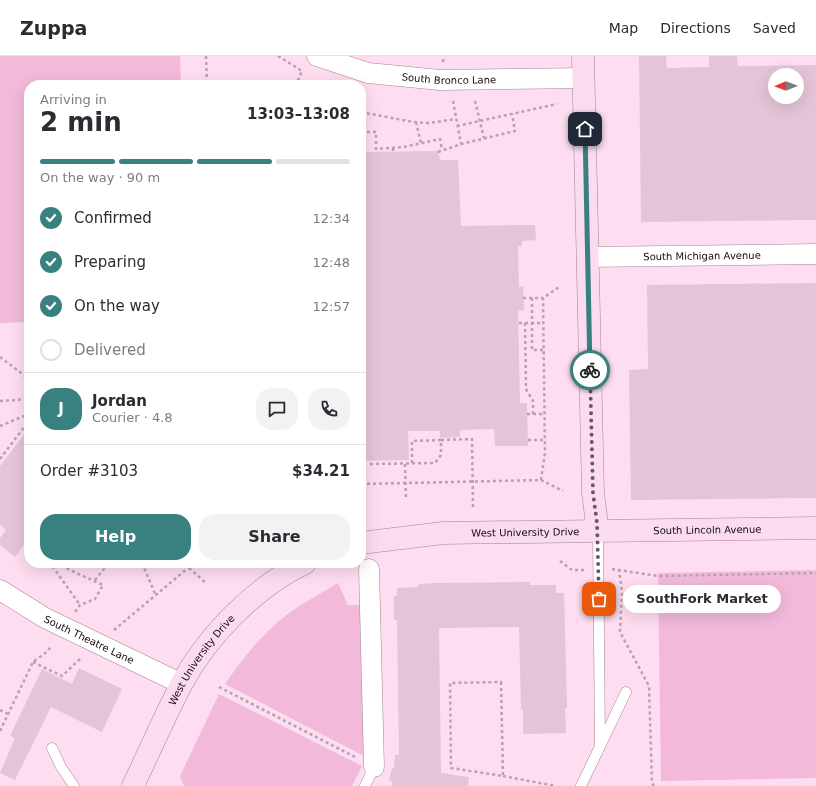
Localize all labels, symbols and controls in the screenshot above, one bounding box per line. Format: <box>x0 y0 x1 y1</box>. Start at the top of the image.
text: Zuppa <box>20 17 87 39</box>
text: Map <box>609 20 638 36</box>
text: Directions <box>660 20 731 36</box>
text: Saved <box>753 20 796 36</box>
north arrow <box>768 68 804 104</box>
map controls <box>768 68 804 104</box>
street label: South Bronco Lane <box>401 71 496 86</box>
text: Arriving in <box>40 92 107 107</box>
text: 13:03–13:08 <box>247 105 350 123</box>
text: 2 min <box>40 107 122 137</box>
pin <box>568 112 602 146</box>
icon: home <box>574 118 596 140</box>
text: On the way · 90 m <box>40 170 160 185</box>
icon: check <box>40 207 62 229</box>
text: Confirmed <box>74 209 152 227</box>
text: 12:34 <box>313 211 350 226</box>
street label: South Michigan Avenue <box>643 250 761 262</box>
icon: check <box>40 251 62 273</box>
text: Preparing <box>74 253 146 271</box>
text: 12:48 <box>313 255 350 270</box>
icon: check <box>40 295 62 317</box>
text: On the way <box>74 297 160 315</box>
text: 12:57 <box>313 299 350 314</box>
text: Delivered <box>74 341 146 359</box>
courier <box>570 350 610 390</box>
icon: bike <box>579 359 601 381</box>
button: chat <box>256 388 298 430</box>
button: phone <box>308 388 350 430</box>
text: Jordan <box>92 392 147 410</box>
text: J <box>58 400 64 418</box>
text: Courier · 4.8 <box>92 410 173 425</box>
text: Order #3103 <box>40 462 138 480</box>
text: $34.21 <box>292 462 350 480</box>
button: Help <box>40 514 191 560</box>
button: Share <box>199 514 350 560</box>
street label: South Lincoln Avenue <box>653 524 761 536</box>
street label: West University Drive <box>471 526 580 539</box>
pin <box>582 582 616 616</box>
callout: SouthFork Market <box>623 585 781 613</box>
icon: bag <box>588 588 610 610</box>
text: SouthFork Market <box>636 591 768 606</box>
street label: South Theatre Lane <box>42 613 136 666</box>
street label: West University Drive <box>167 613 237 707</box>

